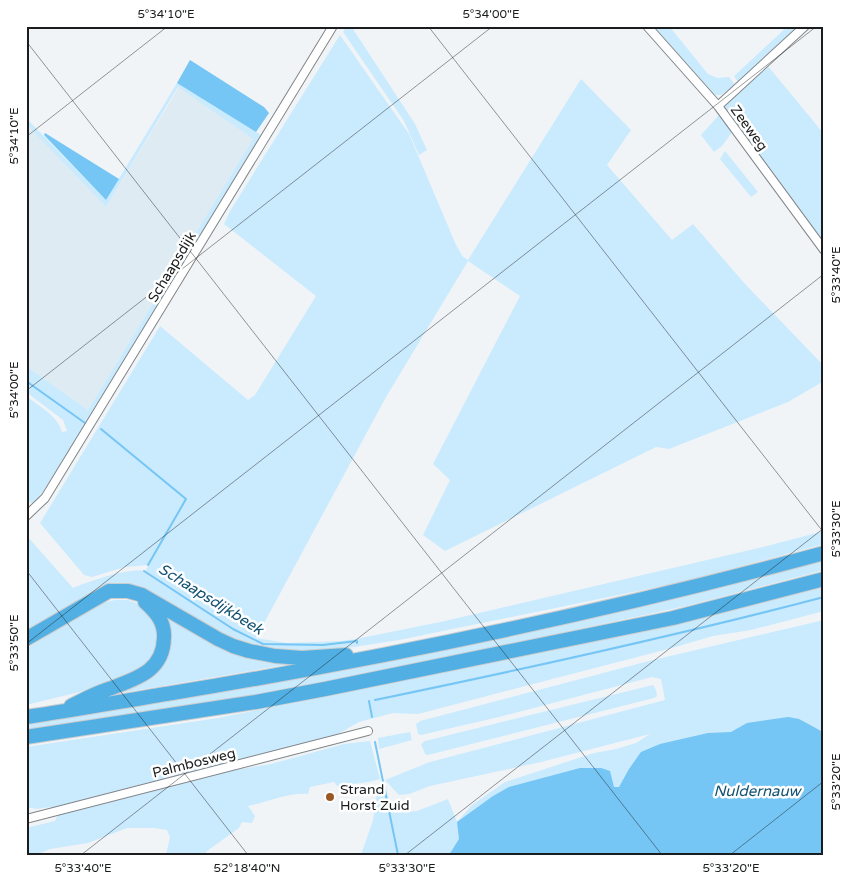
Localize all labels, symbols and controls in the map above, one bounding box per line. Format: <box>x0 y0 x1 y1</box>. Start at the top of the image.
text: 5°34'10"E <box>137 7 195 21</box>
text: 5°34'00"E <box>462 7 520 21</box>
street label: Zeeweg <box>727 102 771 154</box>
text: 5°34'10"E <box>7 107 21 165</box>
street label: Schaapsdijk <box>144 228 200 305</box>
text: 5°33'40"E <box>829 246 843 304</box>
text: 5°34'00"E <box>7 361 21 419</box>
text: 5°33'30"E <box>829 500 843 558</box>
water label: Schaapsdijkbeek <box>155 560 268 639</box>
text: 5°33'50"E <box>7 614 21 672</box>
street label: Palmbosweg <box>151 744 237 782</box>
text: 5°33'20"E <box>829 753 843 811</box>
place label: Strand Horst Zuid <box>340 781 410 814</box>
water label: Nuldernauw <box>714 782 803 800</box>
marker: Strand Horst Zuid <box>324 791 336 803</box>
text: 5°33'40"E <box>54 861 112 875</box>
text: 52°18'40"N <box>214 861 281 875</box>
text: 5°33'30"E <box>378 861 436 875</box>
text: 5°33'20"E <box>702 861 760 875</box>

